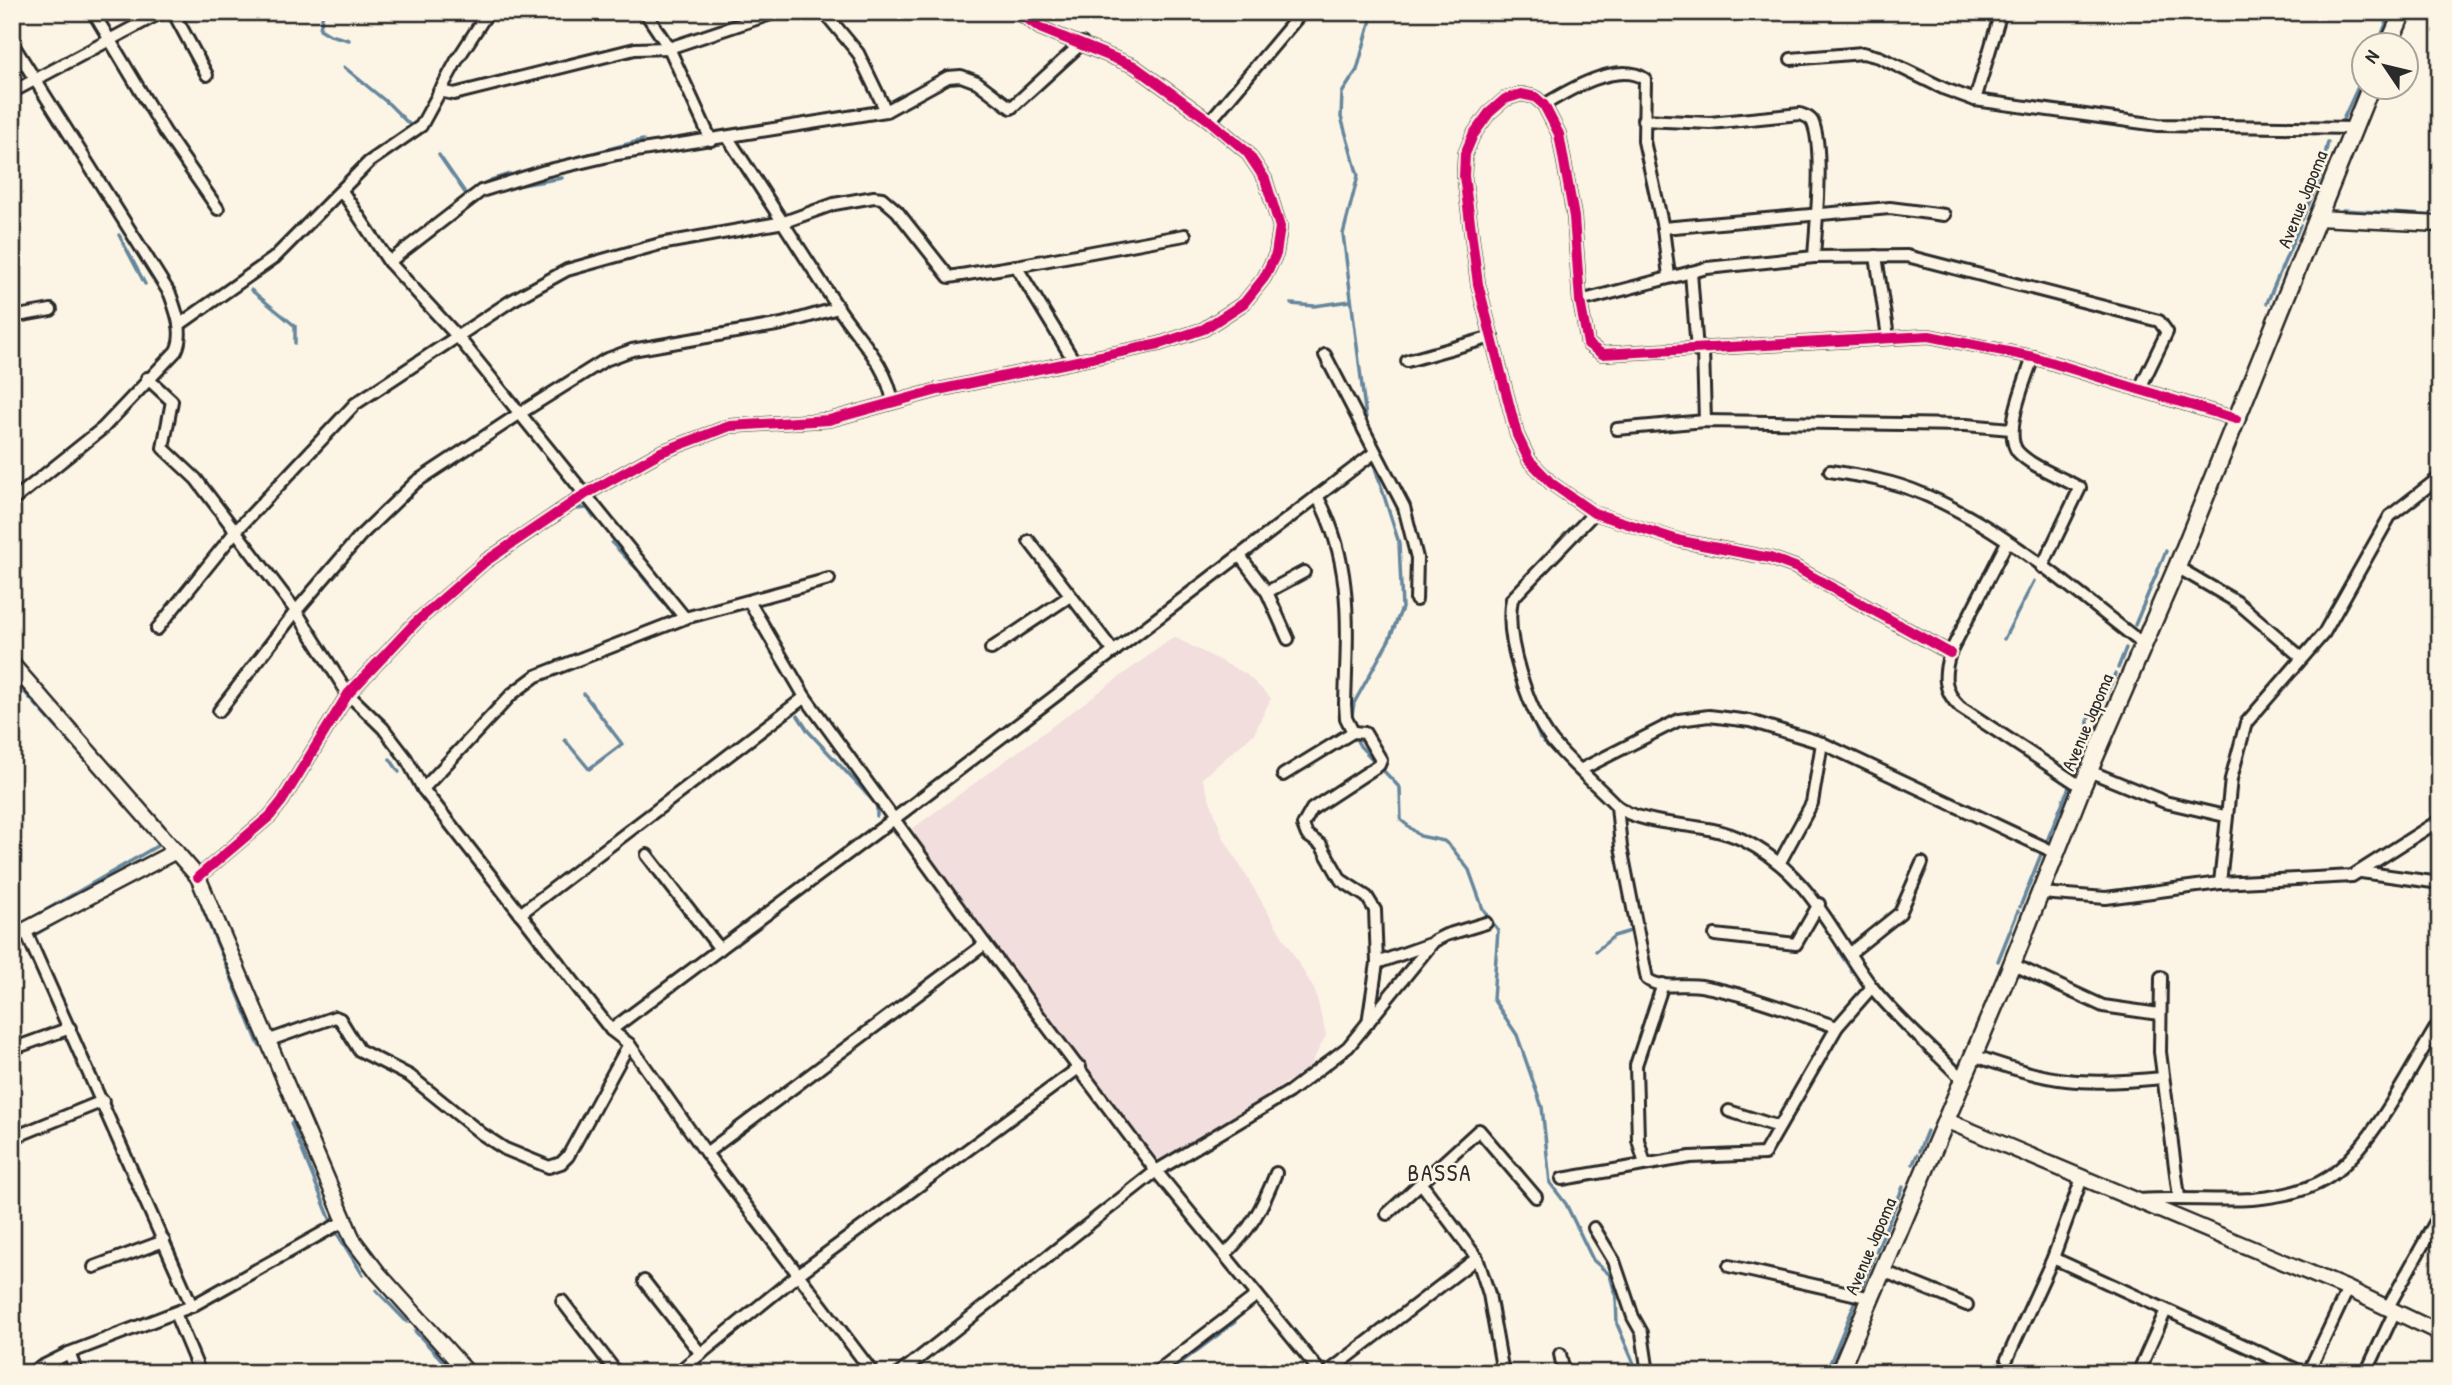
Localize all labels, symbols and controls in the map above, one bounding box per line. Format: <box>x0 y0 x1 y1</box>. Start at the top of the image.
north arrow <box>2350 32 2420 102</box>
text: N <box>2358 45 2385 68</box>
street label: Avenue Japoma <box>2271 146 2334 252</box>
street label: Avenue Japoma <box>2055 669 2119 775</box>
district label: BASSA <box>1407 1157 1473 1188</box>
street label: Avenue Japoma <box>1838 1193 1902 1299</box>

